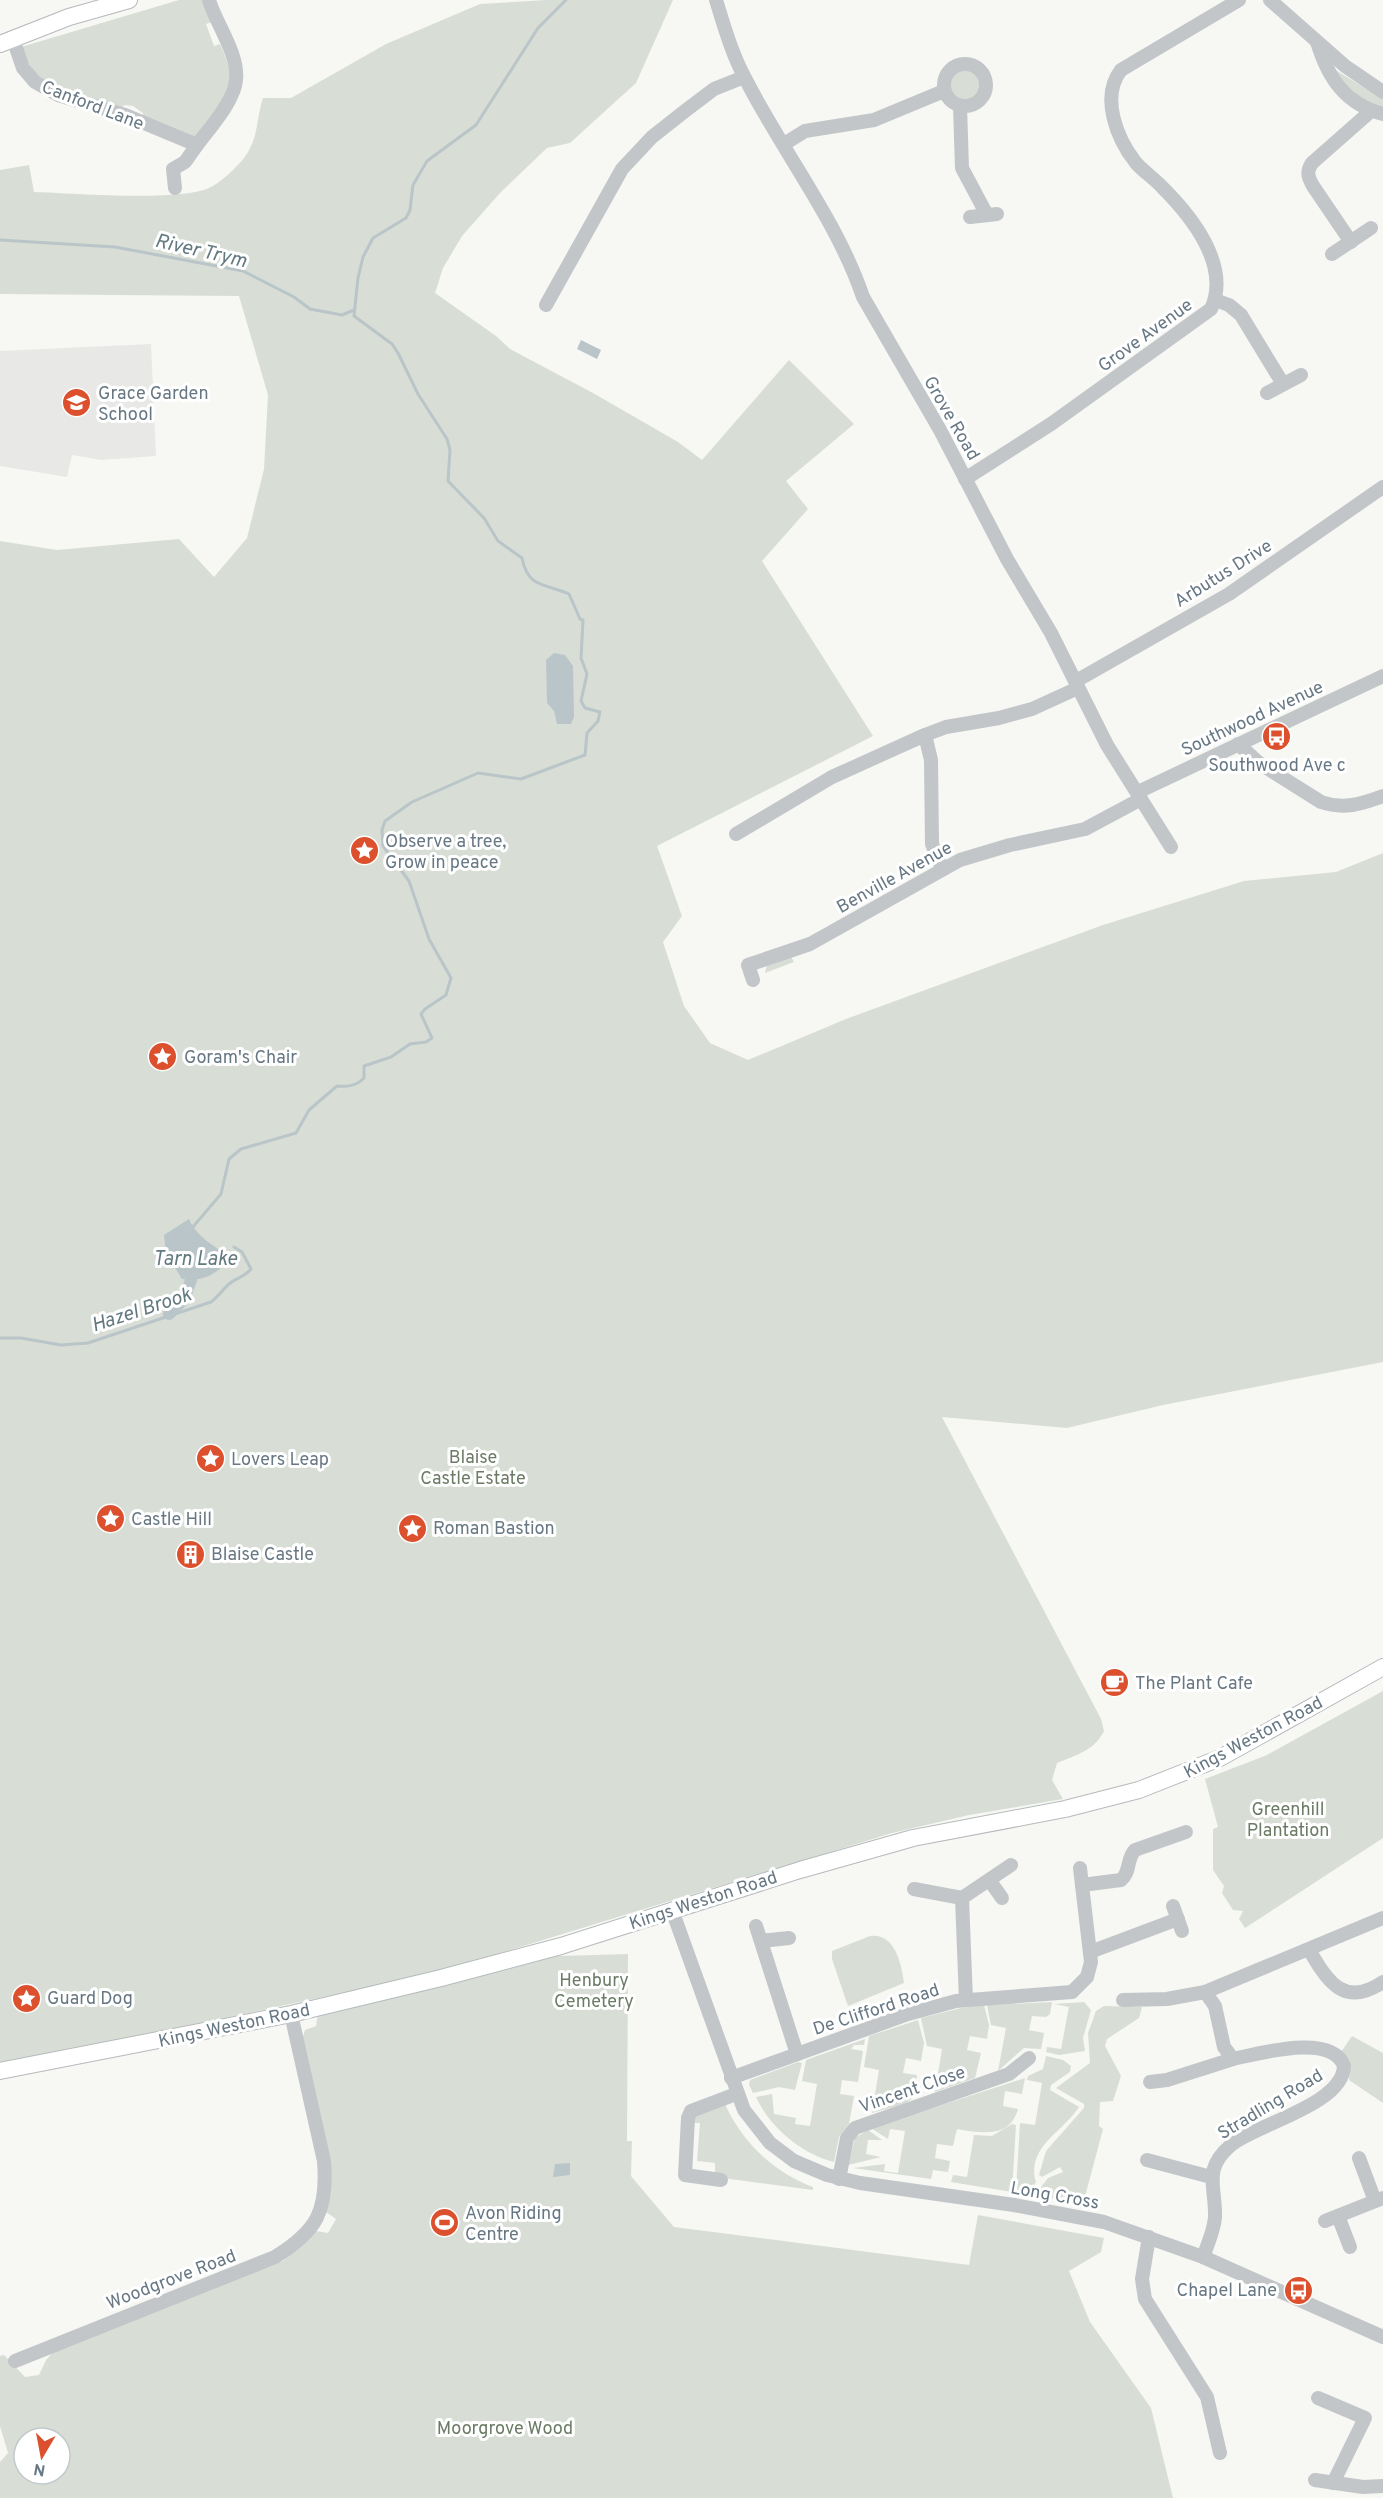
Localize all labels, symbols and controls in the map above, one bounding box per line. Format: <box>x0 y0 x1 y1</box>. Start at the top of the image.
street label: Canford Lane <box>38 76 147 136</box>
water label: River Trym <box>152 229 250 275</box>
street label: Grove Avenue <box>1094 294 1198 378</box>
street label: Grove Road <box>917 372 984 465</box>
place label: Grace Garden School <box>98 383 209 427</box>
school or university icon: Grace Garden School <box>61 387 93 419</box>
street label: Arbutus Drive <box>1171 535 1277 613</box>
street label: Southwood Avenue <box>1178 676 1327 762</box>
bus stop icon: Southwood Ave c <box>1261 720 1293 752</box>
place label: Southwood Ave c <box>1208 755 1346 778</box>
place label: Observe a tree, Grow in peace <box>385 831 506 875</box>
place icon: Observe a tree, Grow in peace <box>348 835 380 867</box>
street label: Benville Avenue <box>833 837 957 920</box>
place icon: Goram's Chair <box>147 1041 179 1073</box>
place label: Goram's Chair <box>184 1047 297 1070</box>
water label: Tarn Lake <box>153 1247 238 1273</box>
water label: Hazel Brook <box>88 1282 196 1339</box>
place icon: Lovers Leap <box>194 1443 226 1475</box>
park label: Blaise Castle Estate <box>420 1447 526 1491</box>
place label: Lovers Leap <box>231 1449 329 1472</box>
place icon: Castle Hill <box>94 1503 126 1535</box>
place label: Castle Hill <box>131 1509 212 1532</box>
place icon: Roman Bastion <box>396 1512 428 1544</box>
place label: Roman Bastion <box>433 1518 555 1541</box>
building icon: Blaise Castle <box>174 1538 206 1570</box>
place label: Blaise Castle <box>211 1544 314 1567</box>
cafe icon: The Plant Cafe <box>1098 1667 1130 1699</box>
place label: The Plant Cafe <box>1135 1673 1253 1696</box>
street label: Kings Weston Road <box>1180 1692 1327 1785</box>
park label: Greenhill Plantation <box>1247 1799 1329 1843</box>
street label: Kings Weston Road <box>626 1867 780 1936</box>
park label: Henbury Cemetery <box>554 1970 634 2014</box>
street label: De Clifford Road <box>810 1979 943 2042</box>
place icon: Guard Dog <box>10 1982 42 2014</box>
place label: Guard Dog <box>47 1988 133 2011</box>
street label: Kings Weston Road <box>156 1999 312 2054</box>
street label: Vincent Close <box>856 2062 969 2119</box>
street label: Stradling Road <box>1214 2065 1328 2146</box>
street label: Long Cross <box>1009 2177 1101 2216</box>
place label: Avon Riding Centre <box>465 2203 562 2247</box>
sports icon: Avon Riding Centre <box>428 2207 460 2239</box>
street label: Woodgrove Road <box>103 2245 240 2316</box>
bus stop icon: Chapel Lane <box>1282 2274 1314 2306</box>
place label: Chapel Lane <box>1176 2280 1277 2303</box>
park label: Moorgrove Wood <box>437 2418 573 2441</box>
north arrow <box>12 2426 72 2486</box>
text: N <box>32 2458 47 2480</box>

